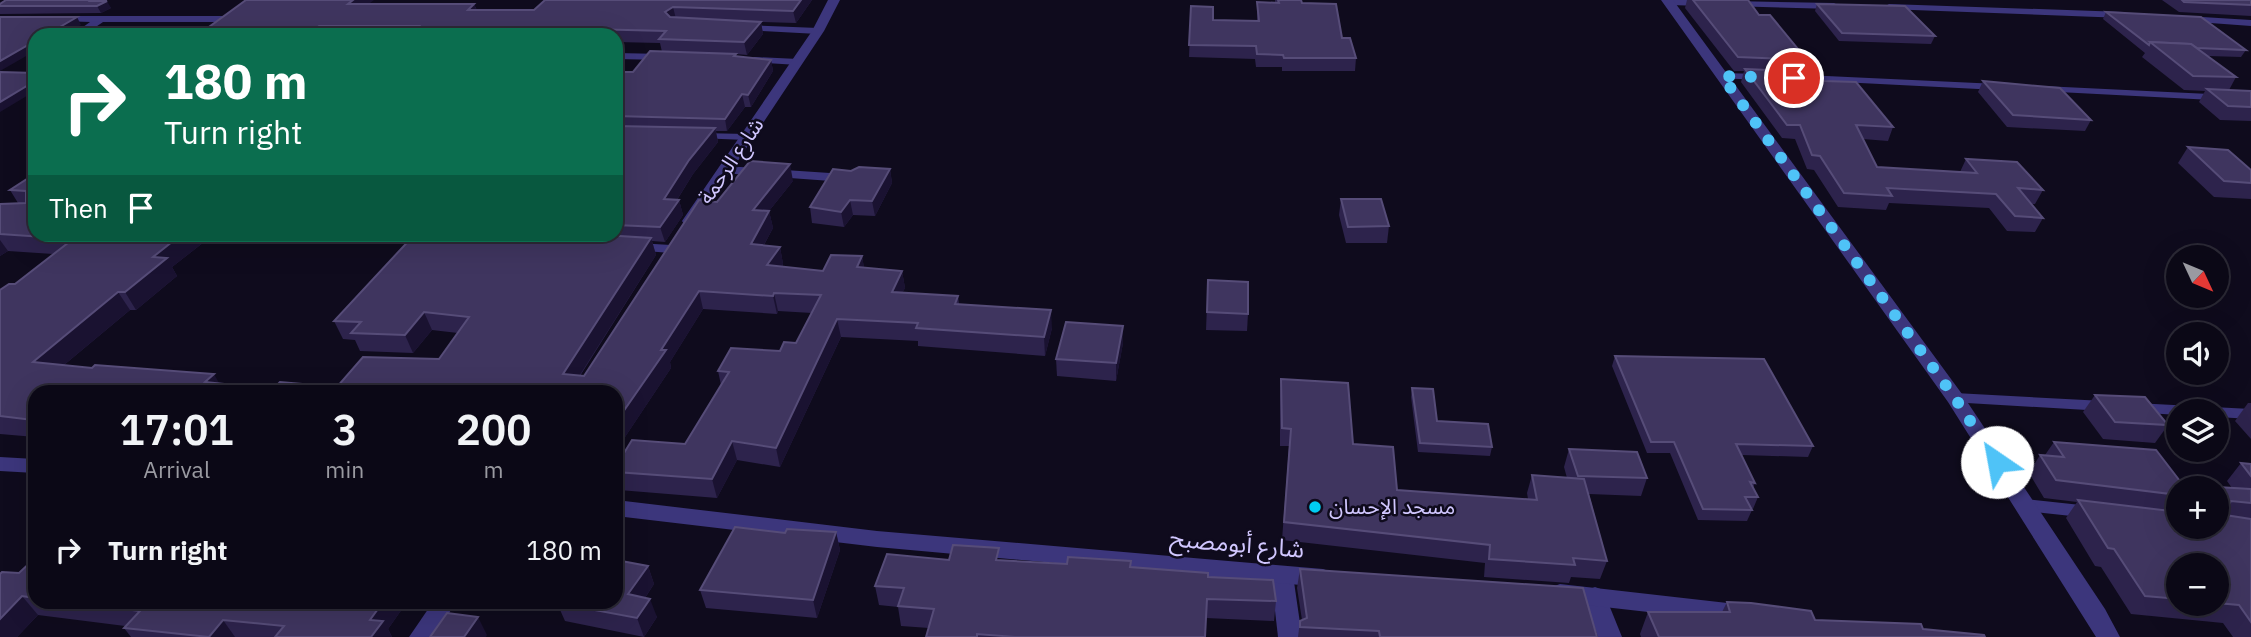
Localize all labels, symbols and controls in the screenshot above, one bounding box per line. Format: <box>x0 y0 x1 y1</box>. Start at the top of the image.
pin <box>1764 48 1824 108</box>
text: 180 m <box>164 49 308 112</box>
icon: right <box>49 56 140 147</box>
icon: arrive <box>1775 59 1813 97</box>
text: Turn right <box>164 111 302 153</box>
street label: شارع الرحمة <box>691 112 771 210</box>
icon: arrive <box>122 189 160 227</box>
text: Then <box>49 191 108 225</box>
north arrow <box>2166 245 2230 308</box>
map controls <box>2166 245 2229 616</box>
button: sound <box>2166 322 2229 385</box>
button: layers <box>2166 399 2229 462</box>
text: 17:01 <box>120 402 234 457</box>
text: 3 <box>332 402 357 457</box>
text: 200 <box>456 402 531 457</box>
position arrow <box>1960 425 2034 499</box>
text: Arrival <box>143 454 210 484</box>
text: min <box>325 454 364 484</box>
text: m <box>484 454 504 484</box>
button: + <box>2166 476 2229 539</box>
place label: مسجد الإحسان <box>1329 492 1455 520</box>
marker: مسجد الإحسان <box>1307 499 1323 515</box>
street label: شارع أبومصبح <box>1168 521 1306 567</box>
icon: right <box>49 531 87 569</box>
text: Turn right <box>108 533 227 567</box>
text: 180 m <box>526 533 602 567</box>
button: − <box>2166 553 2229 616</box>

